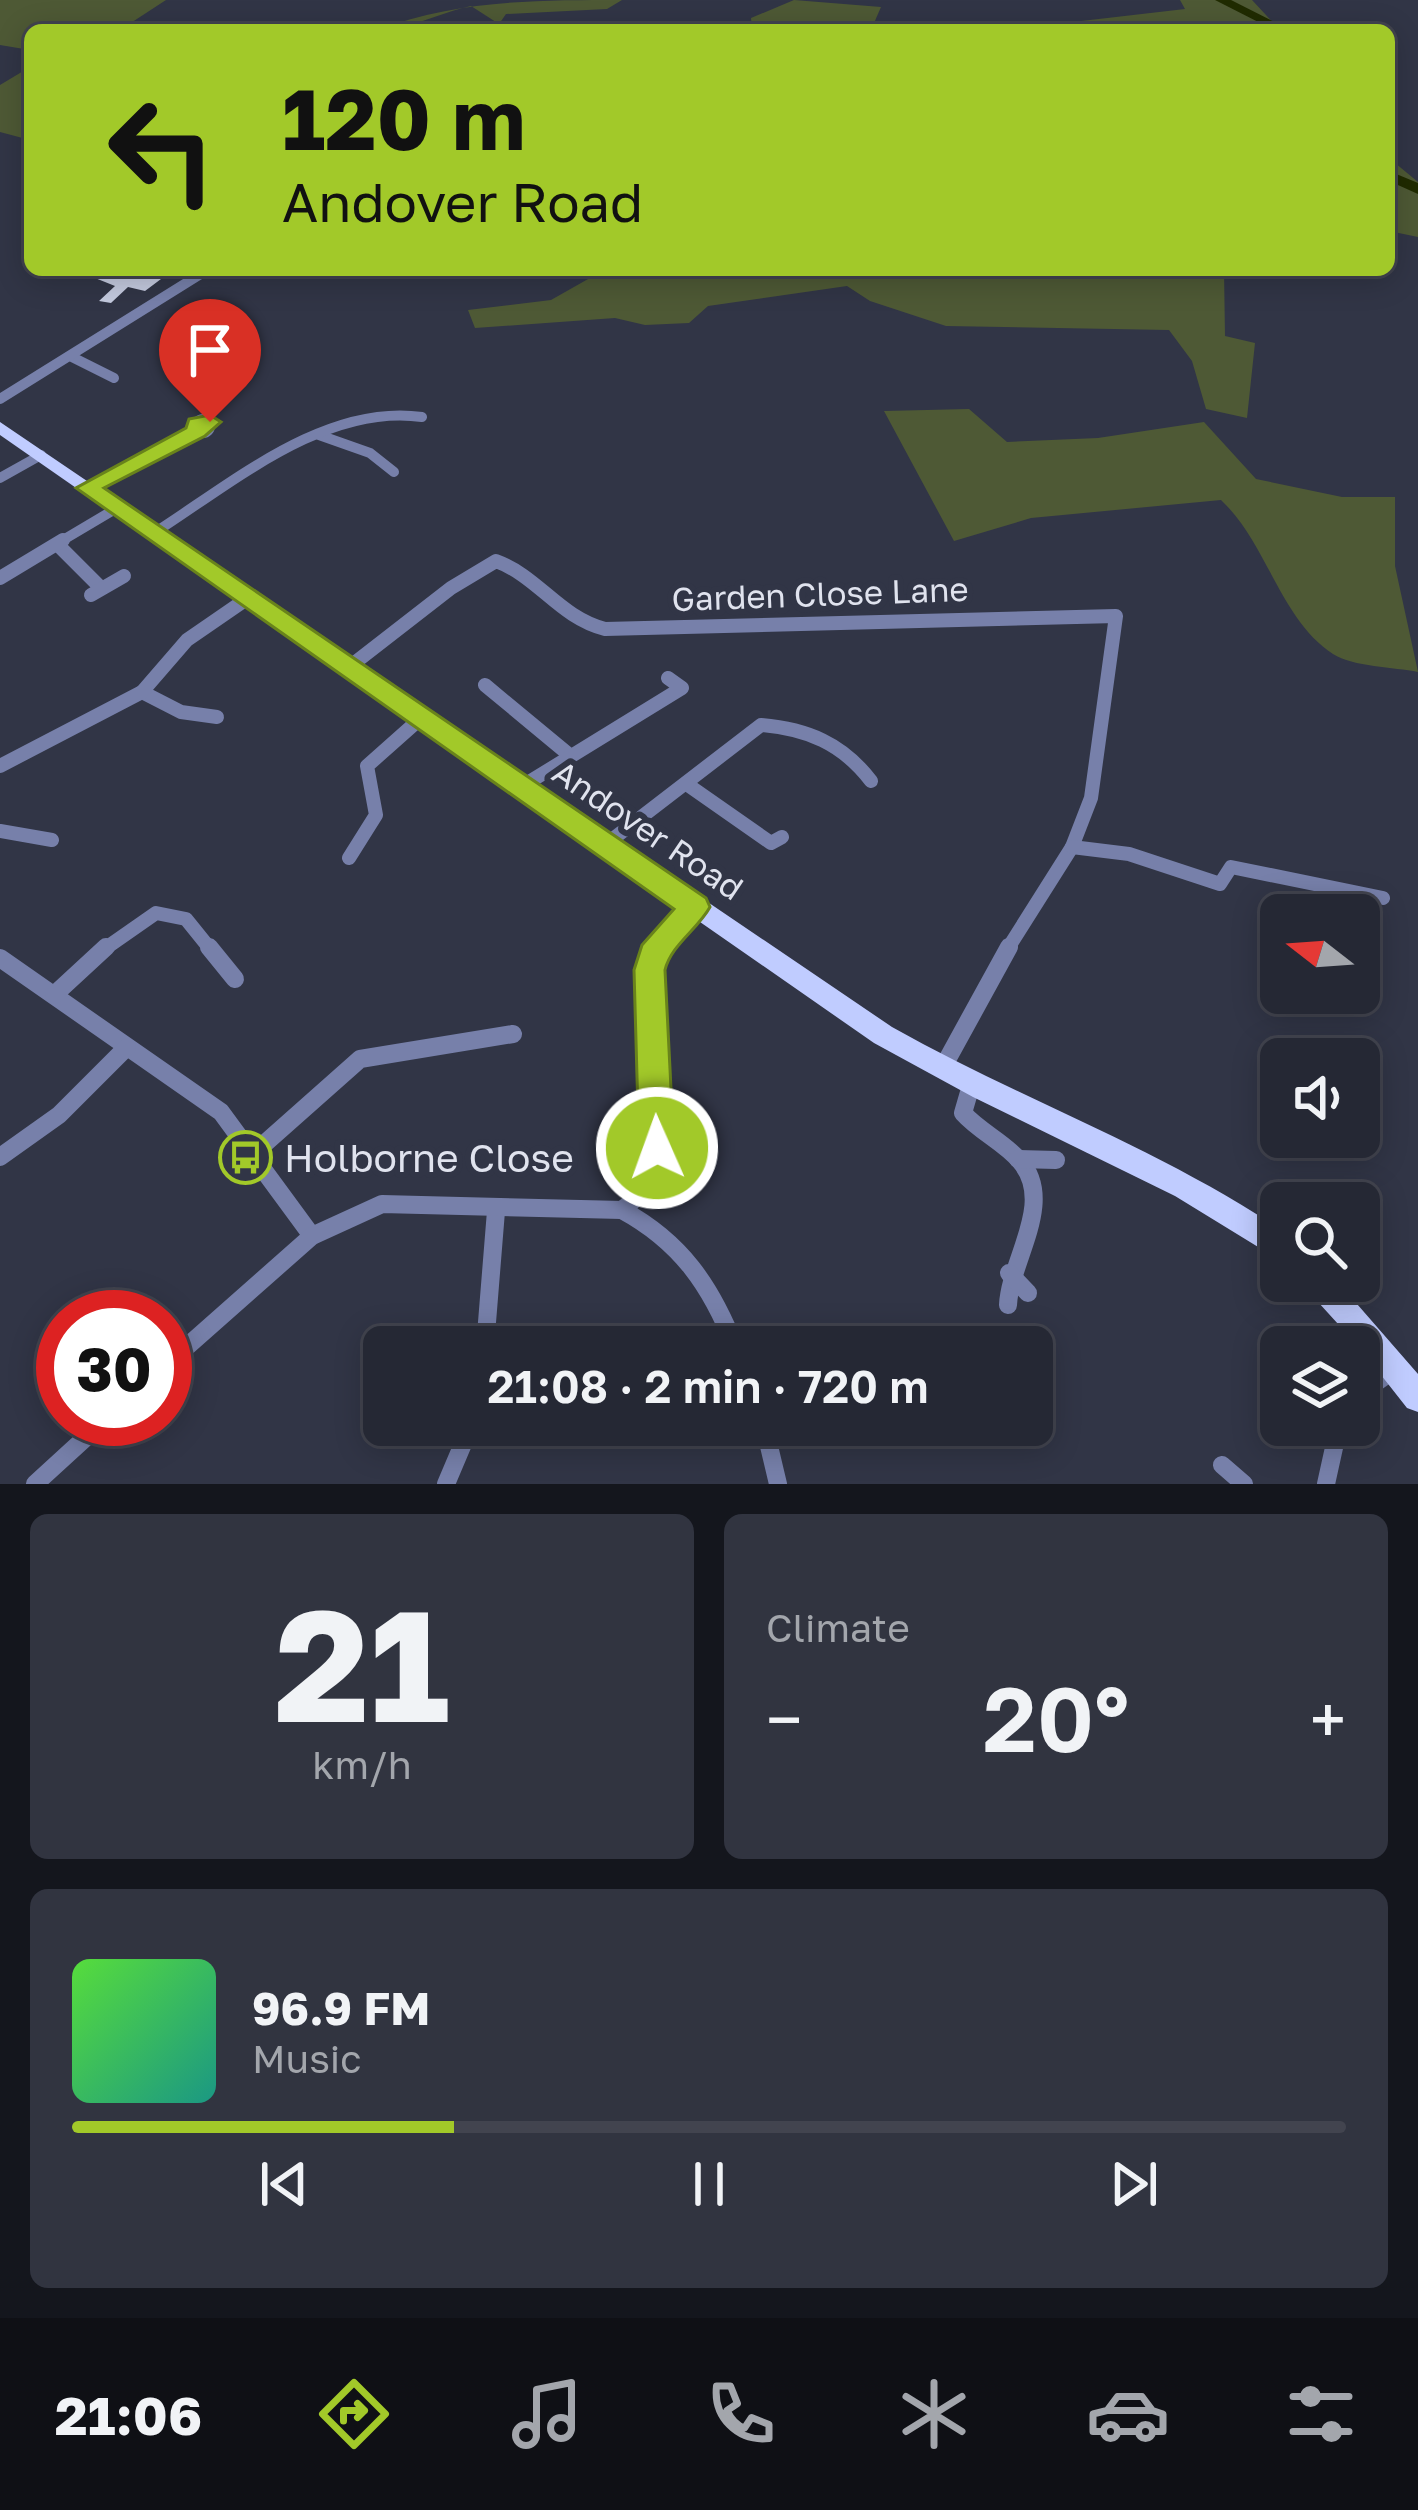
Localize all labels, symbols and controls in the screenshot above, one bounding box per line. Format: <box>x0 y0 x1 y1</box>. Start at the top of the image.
text: 120 m <box>282 68 526 168</box>
icon: left <box>84 72 240 228</box>
text: Andover Road <box>282 169 643 234</box>
pin <box>159 299 261 422</box>
icon: arrive <box>177 317 243 383</box>
street label: Garden Close Lane <box>671 569 969 618</box>
street label: Andover Road <box>546 752 751 907</box>
north arrow <box>1260 894 1380 1014</box>
map controls <box>1260 894 1380 1446</box>
button: sound <box>1260 1038 1380 1158</box>
position arrow <box>594 1085 720 1211</box>
bus stop icon: Holborne Close <box>217 1130 273 1186</box>
place label: Holborne Close <box>284 1134 574 1181</box>
button: search <box>1260 1182 1380 1302</box>
speed limit sign: 30 <box>36 1290 192 1446</box>
button: layers <box>1260 1326 1380 1446</box>
text: 21:08 · 2 min · 720 m <box>487 1359 929 1413</box>
text: 21 <box>274 1569 450 1756</box>
text: Climate <box>766 1604 910 1651</box>
text: 20° <box>983 1664 1129 1772</box>
text: − <box>766 1679 802 1759</box>
text: + <box>1310 1679 1346 1759</box>
text: km/h <box>312 1741 412 1788</box>
text: 96.9 FM <box>252 1981 430 2035</box>
text: Music <box>252 2035 362 2082</box>
icon: previous <box>251 2151 317 2217</box>
icon: pause <box>676 2151 742 2217</box>
icon: next <box>1101 2151 1167 2217</box>
icon: directions <box>312 2372 396 2456</box>
icon: music <box>505 2372 589 2456</box>
icon: phone <box>699 2372 783 2456</box>
icon: climate <box>892 2372 976 2456</box>
icon: car <box>1086 2372 1170 2456</box>
icon: filters <box>1279 2372 1363 2456</box>
text: 21:06 <box>55 2382 202 2447</box>

